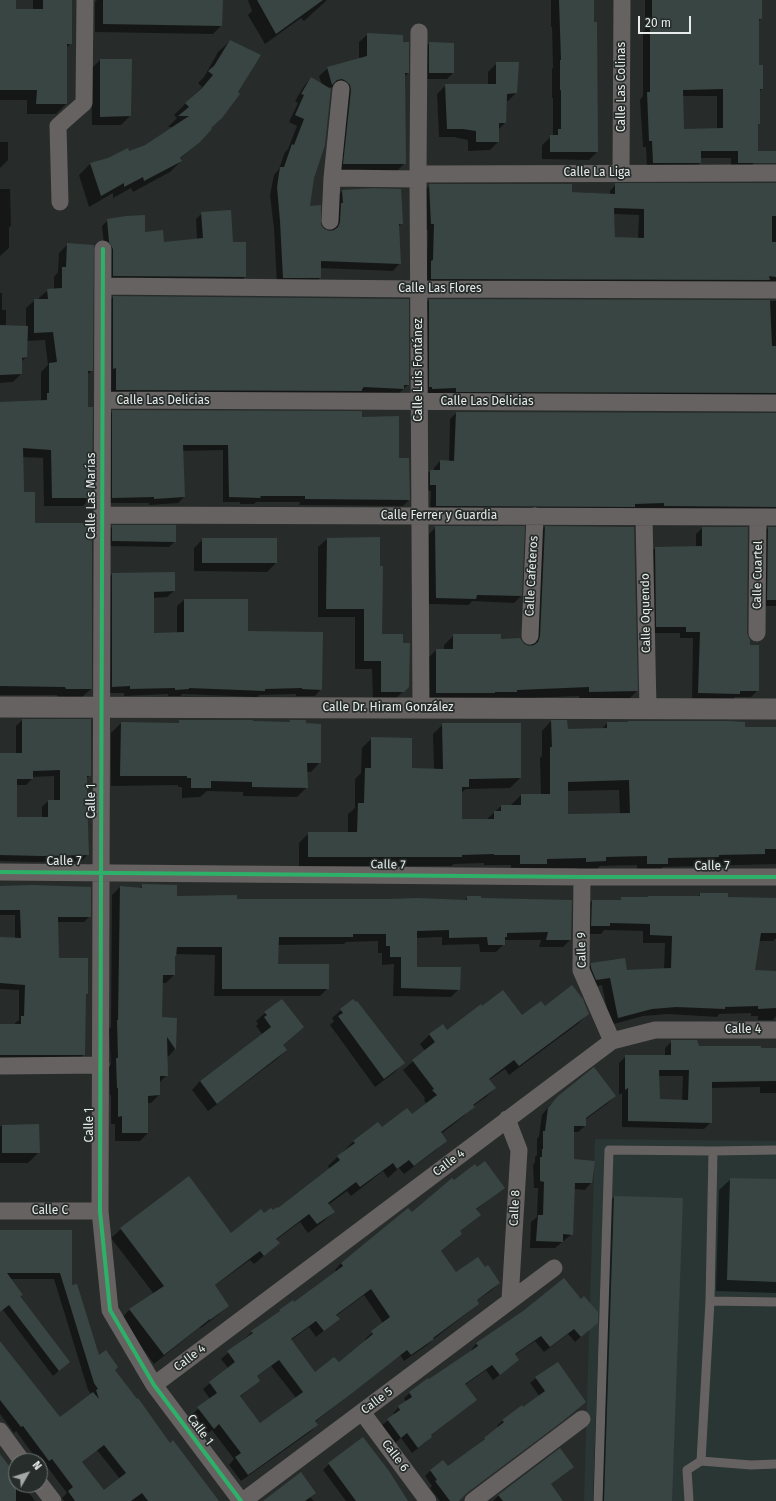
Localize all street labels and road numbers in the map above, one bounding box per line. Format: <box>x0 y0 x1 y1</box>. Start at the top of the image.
street label: Calle Las Colinas <box>615 42 629 132</box>
street label: Calle La Liga <box>563 166 631 180</box>
street label: Calle Las Flores <box>398 282 482 296</box>
street label: Calle Luis Fontánez <box>412 318 426 422</box>
street label: Calle Las Delicias <box>116 394 210 408</box>
street label: Calle Las Delicias <box>440 395 534 409</box>
street label: Calle Las Marías <box>85 453 99 539</box>
street label: Calle Ferrer y Guardia <box>381 509 497 523</box>
street label: Calle Cafeteros <box>523 535 541 617</box>
street label: Calle Cuartel <box>750 541 766 609</box>
street label: Calle Oquendo <box>638 573 654 653</box>
street label: Calle Dr. Hiram González <box>322 701 454 715</box>
street label: Calle 1 <box>85 784 99 818</box>
street label: Calle 7 <box>46 855 82 869</box>
street label: Calle 7 <box>370 857 406 873</box>
street label: Calle 7 <box>694 860 730 874</box>
street label: Calle 9 <box>574 932 590 968</box>
street label: Calle 4 <box>725 1023 761 1037</box>
street label: Calle 1 <box>83 1108 97 1142</box>
street label: Calle 4 <box>430 1146 468 1180</box>
street label: Calle 8 <box>507 1189 523 1227</box>
street label: Calle C <box>32 1204 68 1218</box>
street label: Calle 4 <box>171 1341 209 1375</box>
street label: Calle 5 <box>358 1385 396 1417</box>
street label: Calle 1 <box>184 1412 216 1448</box>
street label: Calle 6 <box>378 1437 412 1475</box>

